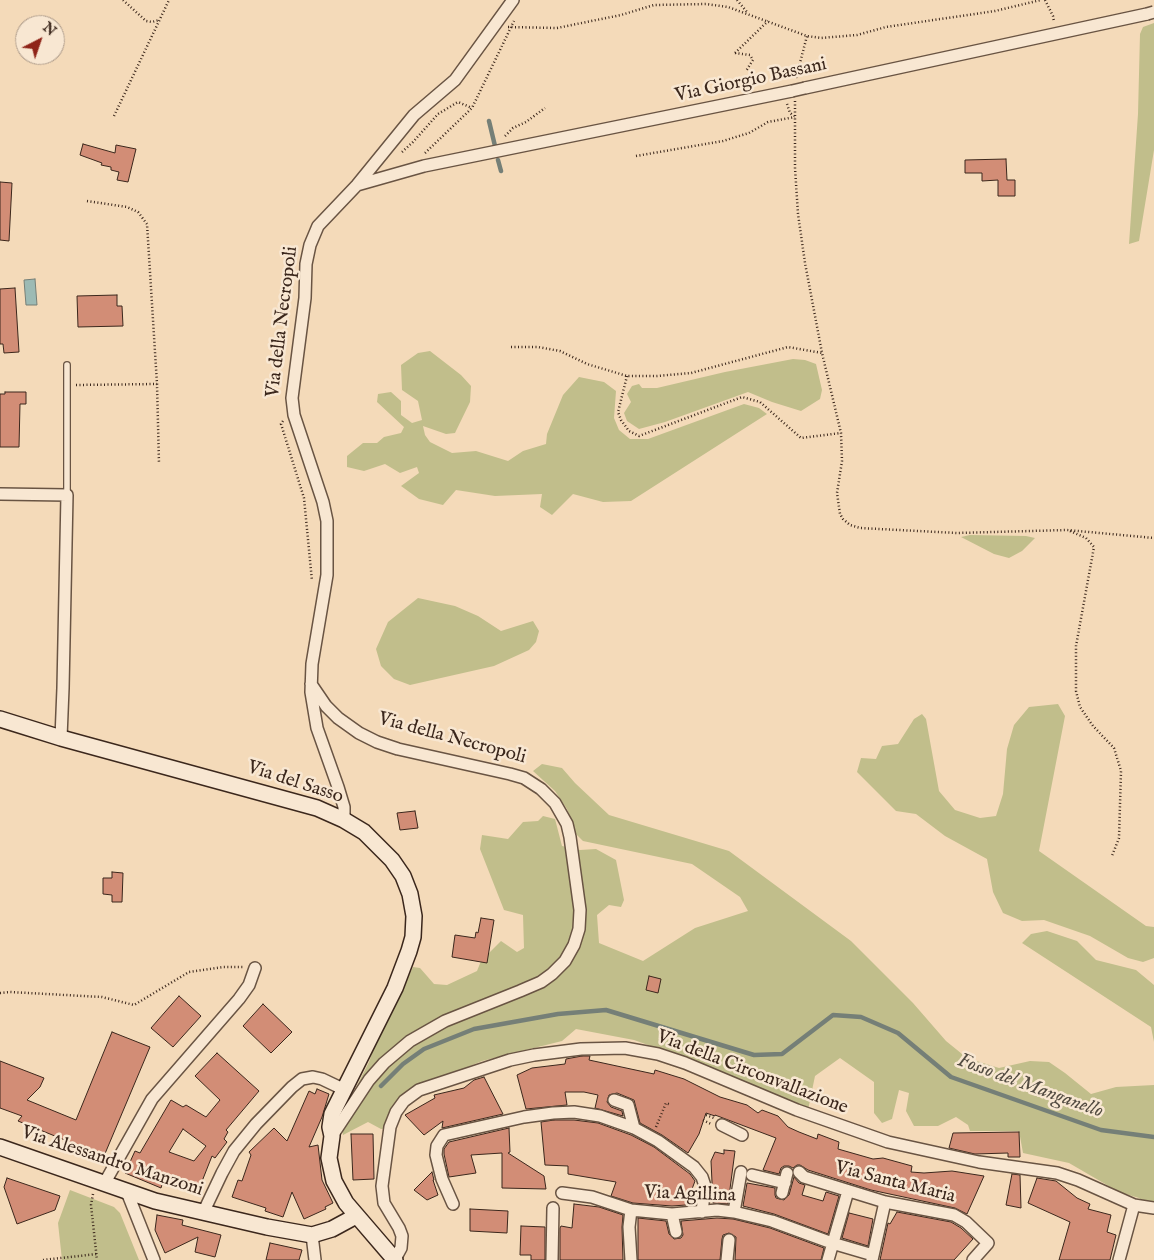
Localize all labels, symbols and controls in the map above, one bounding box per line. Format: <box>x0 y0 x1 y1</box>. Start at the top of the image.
north arrow <box>15 15 65 65</box>
text: N <box>39 19 60 40</box>
street label: Via Giorgio Bassani <box>673 54 829 108</box>
street label: Via della Necropoli <box>262 245 304 399</box>
street label: Via della Necropoli <box>376 708 528 770</box>
street label: Via del Sasso <box>244 757 346 809</box>
street label: Via della Circonvallazione <box>653 1026 851 1120</box>
water label: Fosso del Manganello <box>954 1049 1106 1125</box>
street label: Via Alessandro Manzoni <box>18 1122 206 1202</box>
street label: Via Santa Maria <box>833 1157 957 1209</box>
street label: Via Agillina <box>644 1182 736 1208</box>

